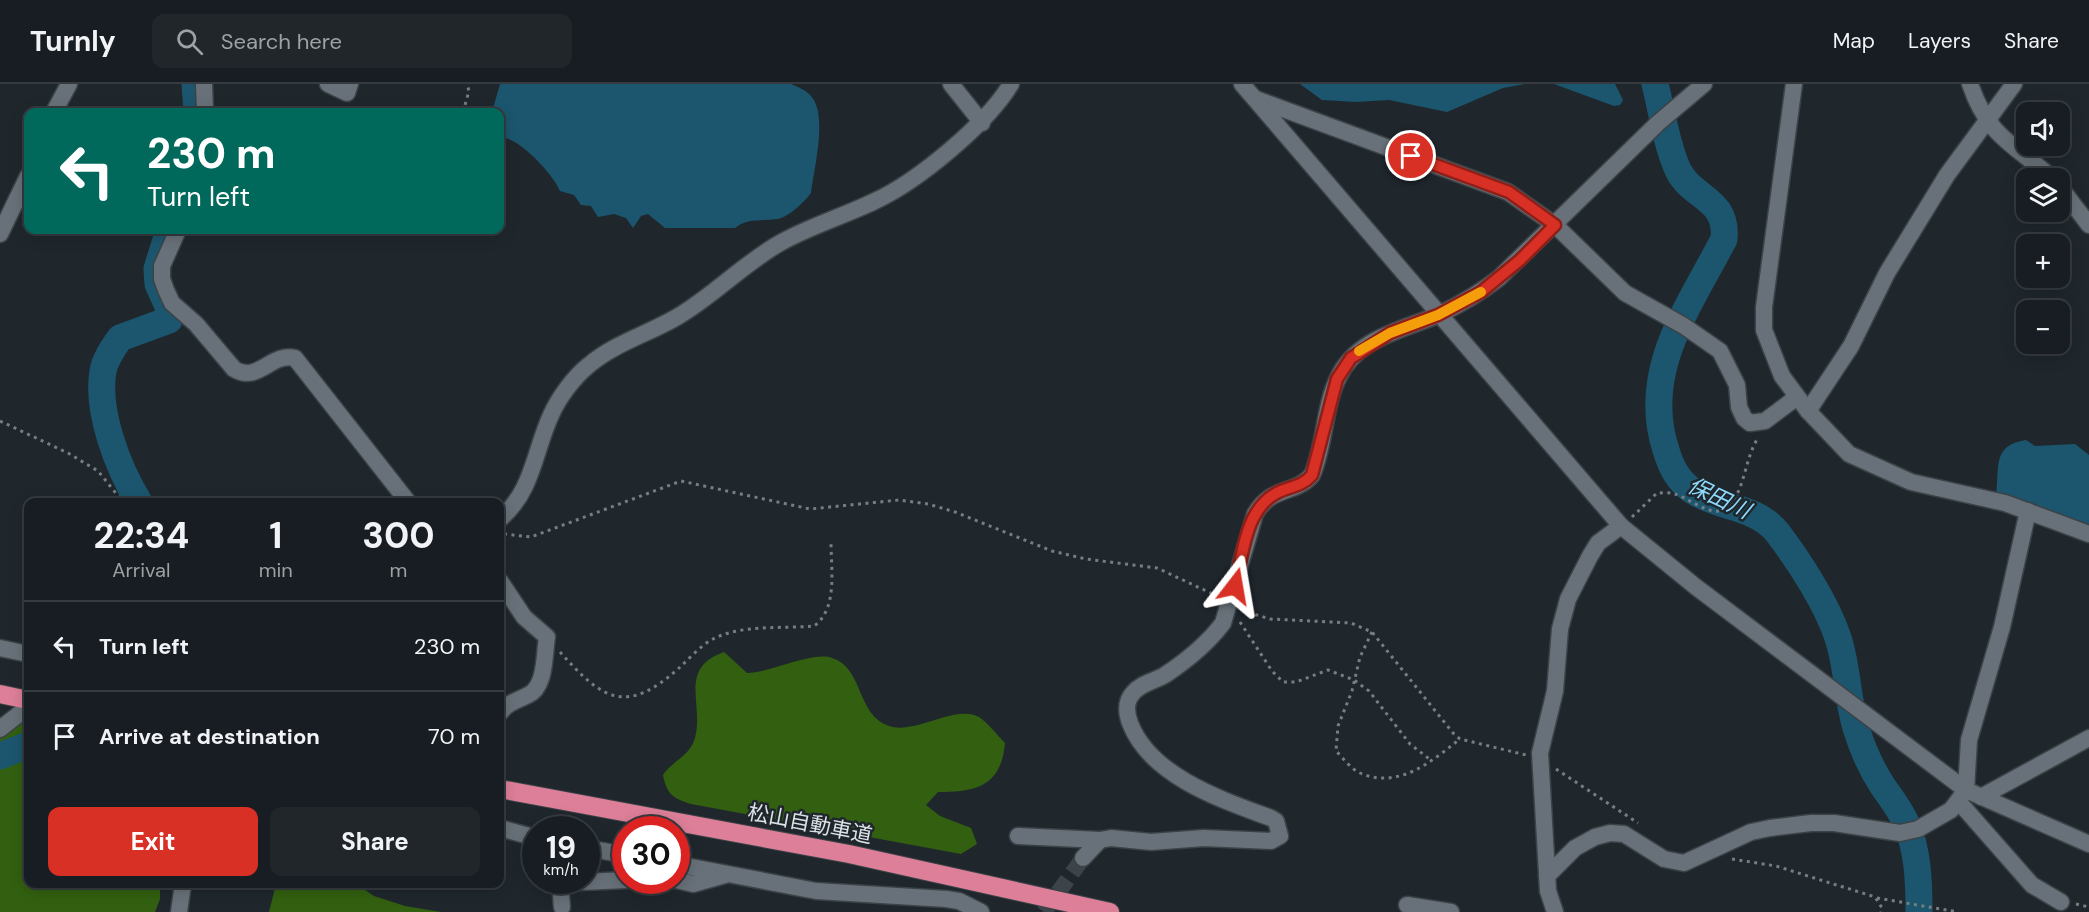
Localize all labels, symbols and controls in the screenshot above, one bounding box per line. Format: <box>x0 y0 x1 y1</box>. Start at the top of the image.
search box <box>152 14 572 68</box>
text: Turnly <box>30 23 116 60</box>
icon: search <box>173 25 206 58</box>
text: Search here <box>221 27 342 56</box>
text: Map <box>1833 27 1875 55</box>
text: Layers <box>1908 27 1971 55</box>
text: Share <box>2004 27 2059 55</box>
map controls <box>2016 102 2070 354</box>
button: sound <box>2016 102 2070 156</box>
text: 230 m <box>147 126 276 181</box>
pin <box>1385 130 1436 181</box>
icon: left <box>48 132 126 210</box>
icon: arrive <box>1394 139 1427 172</box>
button: layers <box>2016 168 2070 222</box>
text: Turn left <box>147 179 250 214</box>
button: + <box>2016 234 2070 288</box>
button: − <box>2016 300 2070 354</box>
water label: 保田川 <box>1683 471 1757 526</box>
text: 22:34 <box>93 512 189 559</box>
text: 1 <box>269 512 282 559</box>
text: 300 <box>362 512 435 559</box>
position arrow <box>1203 554 1267 618</box>
text: Arrival <box>112 557 170 583</box>
text: min <box>259 557 293 583</box>
text: m <box>389 557 407 583</box>
icon: left <box>48 630 81 663</box>
text: Turn left <box>99 632 189 661</box>
text: 230 m <box>414 632 480 661</box>
icon: arrive <box>48 720 81 753</box>
text: Arrive at destination <box>99 722 320 751</box>
text: 70 m <box>428 722 480 751</box>
street label: 松山自動車道 <box>745 798 875 850</box>
button: Exit <box>48 807 258 876</box>
button: Share <box>270 807 480 876</box>
speed limit sign: 30 <box>612 816 690 894</box>
text: 19 <box>546 828 576 867</box>
text: km/h <box>543 860 579 880</box>

